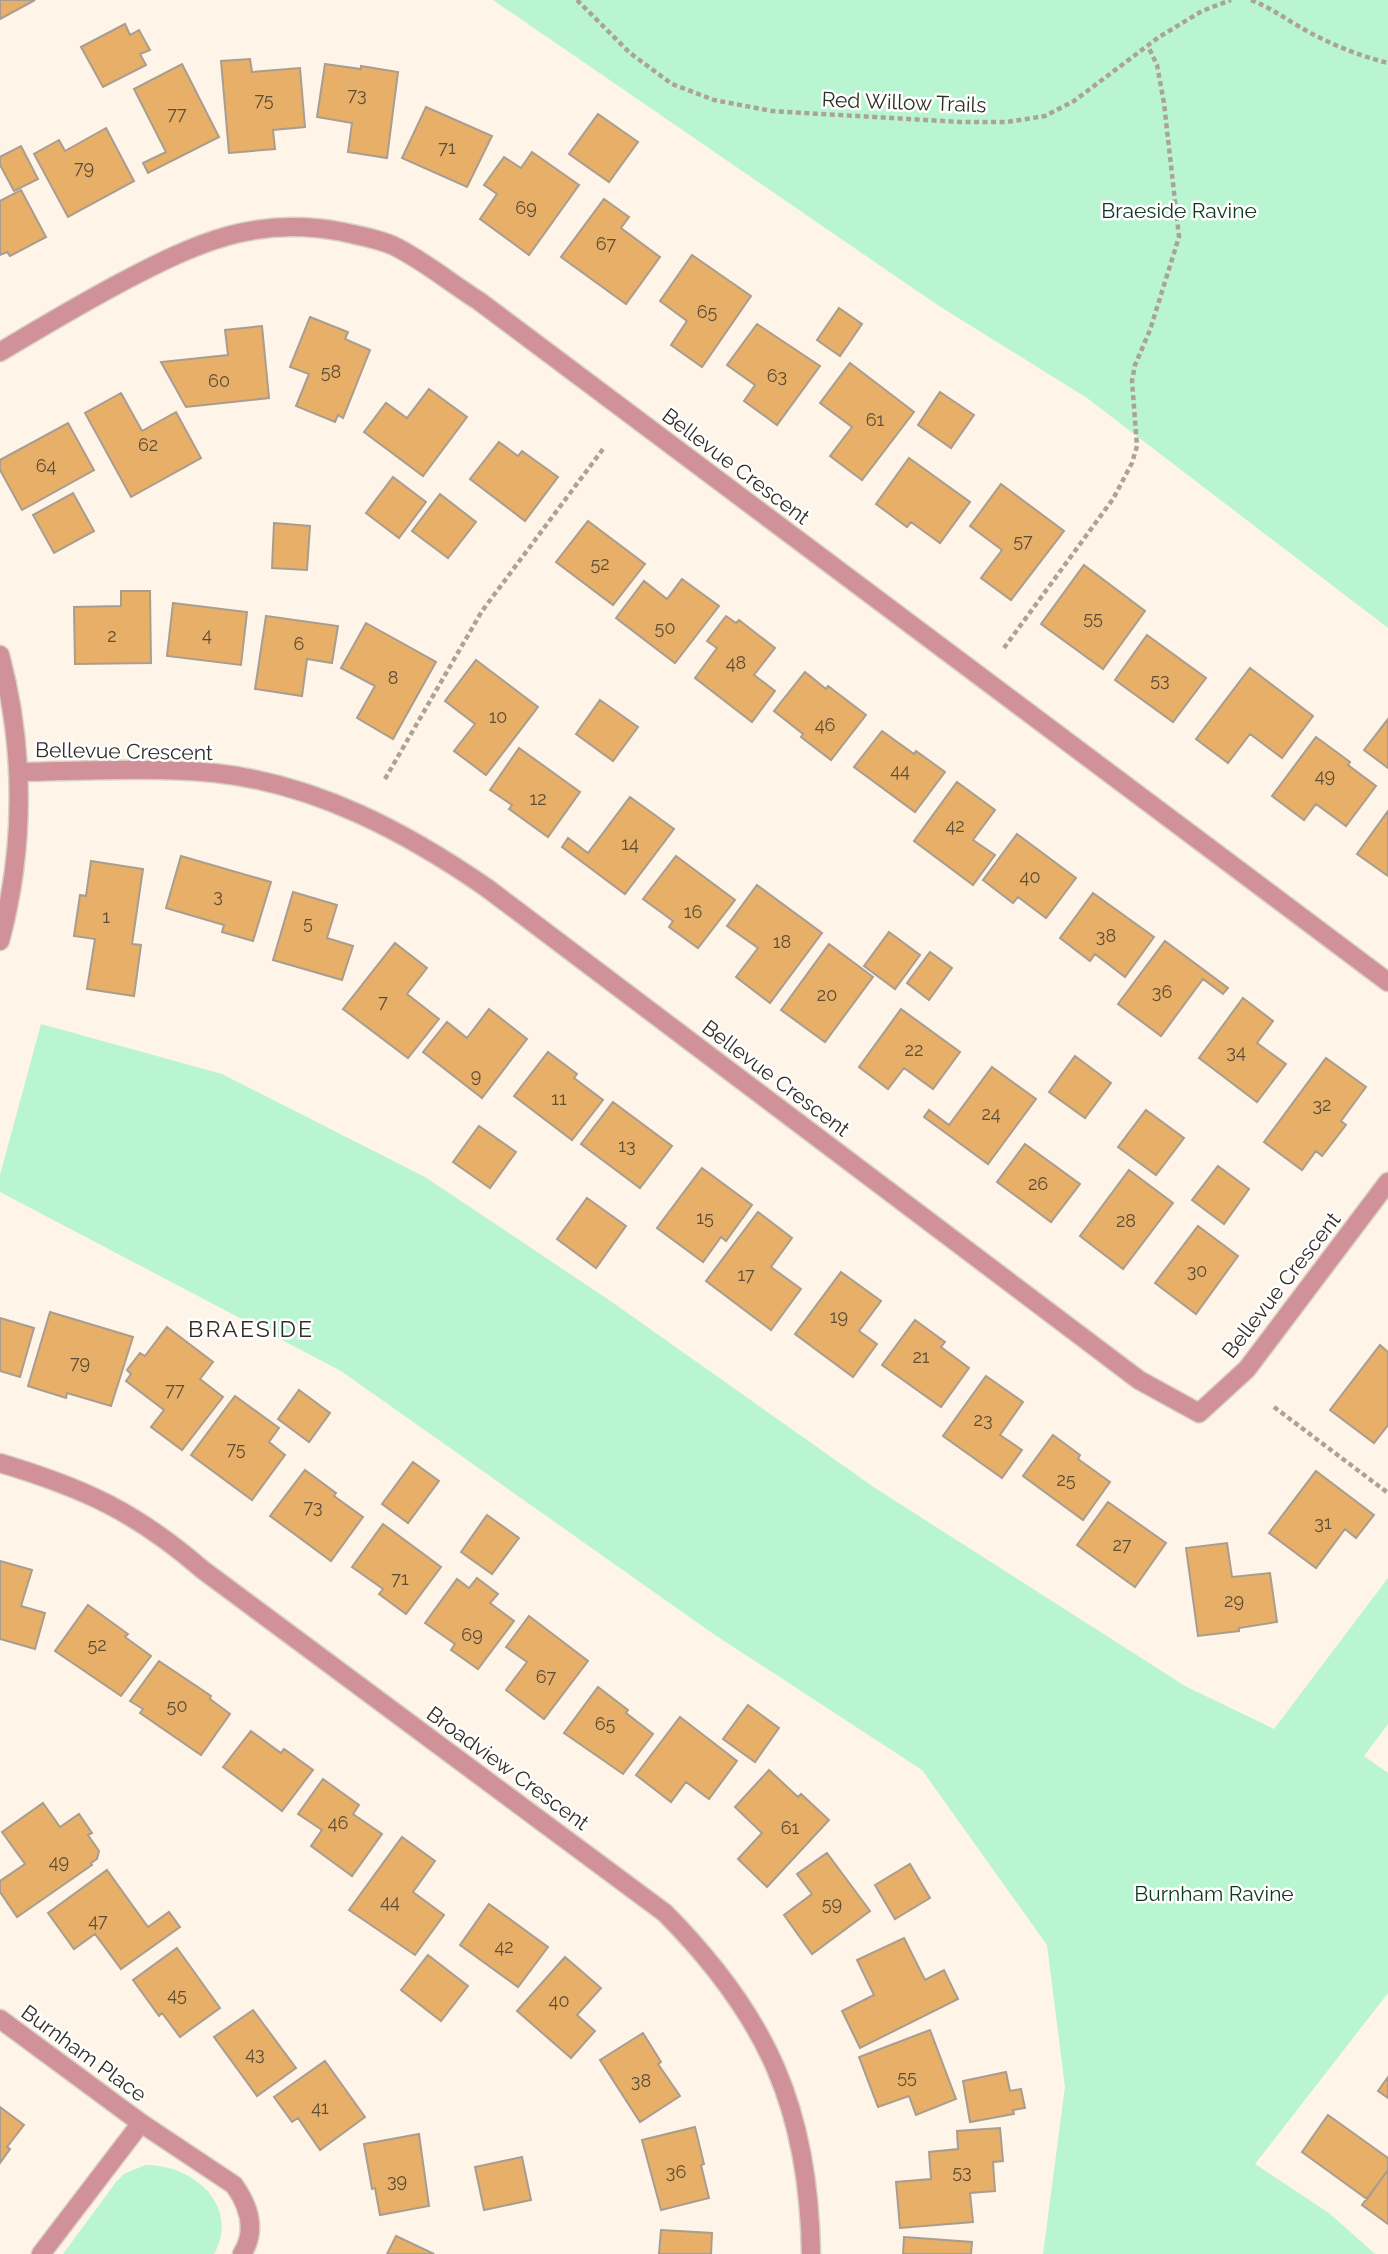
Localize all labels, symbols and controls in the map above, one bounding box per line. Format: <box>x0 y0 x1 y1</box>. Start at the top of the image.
house number: 73 <box>347 84 367 105</box>
street label: Red Willow Trails <box>821 87 987 117</box>
house number: 75 <box>254 89 274 110</box>
house number: 77 <box>167 103 187 124</box>
house number: 71 <box>438 137 456 158</box>
house number: 79 <box>74 157 94 178</box>
house number: 69 <box>515 197 537 218</box>
park label: Braeside Ravine <box>1101 198 1257 223</box>
house number: 67 <box>596 233 617 254</box>
house number: 65 <box>697 301 718 322</box>
house number: 58 <box>321 361 341 382</box>
house number: 63 <box>767 365 787 386</box>
house number: 60 <box>208 370 230 391</box>
street label: Bellevue Crescent <box>657 402 815 530</box>
house number: 61 <box>866 409 885 430</box>
house number: 62 <box>138 434 158 455</box>
house number: 64 <box>36 455 57 476</box>
house number: 57 <box>1013 530 1033 551</box>
house number: 52 <box>590 553 610 574</box>
house number: 55 <box>1083 607 1103 628</box>
house number: 50 <box>655 617 675 638</box>
house number: 4 <box>202 624 212 645</box>
house number: 2 <box>107 625 117 646</box>
house number: 6 <box>294 633 305 654</box>
house number: 48 <box>726 652 746 673</box>
house number: 8 <box>388 667 398 688</box>
house number: 53 <box>1150 669 1170 690</box>
house number: 10 <box>489 706 507 727</box>
house number: 46 <box>815 714 835 735</box>
street label: Bellevue Crescent <box>35 737 213 765</box>
house number: 44 <box>890 760 910 781</box>
house number: 49 <box>1315 765 1335 786</box>
house number: 12 <box>529 788 547 809</box>
house number: 42 <box>945 815 965 836</box>
house number: 14 <box>621 833 639 854</box>
house number: 40 <box>1020 866 1040 887</box>
house number: 3 <box>213 885 223 906</box>
house number: 16 <box>684 901 702 922</box>
house number: 1 <box>102 906 110 927</box>
house number: 5 <box>303 912 313 933</box>
house number: 38 <box>1096 925 1116 946</box>
house number: 18 <box>773 931 791 952</box>
house number: 36 <box>1152 981 1172 1002</box>
house number: 20 <box>817 984 837 1005</box>
house number: 7 <box>378 991 388 1012</box>
street label: Bellevue Crescent <box>697 1014 855 1142</box>
house number: 22 <box>905 1039 923 1060</box>
house number: 34 <box>1226 1041 1246 1062</box>
house number: 9 <box>471 1065 481 1086</box>
house number: 11 <box>551 1088 567 1109</box>
house number: 32 <box>1313 1094 1332 1115</box>
house number: 24 <box>981 1103 1001 1124</box>
house number: 13 <box>618 1135 636 1156</box>
house number: 26 <box>1028 1173 1048 1194</box>
house number: 15 <box>696 1207 714 1228</box>
street label: Bellevue Crescent <box>1216 1207 1346 1363</box>
house number: 28 <box>1116 1210 1136 1231</box>
house number: 30 <box>1187 1260 1207 1281</box>
house number: 17 <box>737 1264 755 1285</box>
house number: 19 <box>830 1306 848 1327</box>
district label: BRAESIDE <box>188 1315 314 1342</box>
house number: 21 <box>912 1346 930 1367</box>
house number: 79 <box>70 1352 90 1373</box>
house number: 77 <box>165 1379 185 1400</box>
house number: 23 <box>974 1409 993 1430</box>
house number: 75 <box>226 1438 246 1459</box>
house number: 25 <box>1056 1469 1076 1490</box>
house number: 73 <box>303 1496 323 1517</box>
house number: 31 <box>1314 1512 1332 1533</box>
house number: 27 <box>1112 1534 1132 1555</box>
house number: 71 <box>391 1568 409 1589</box>
house number: 29 <box>1224 1590 1244 1611</box>
house number: 69 <box>461 1624 483 1645</box>
house number: 52 <box>87 1634 107 1655</box>
house number: 67 <box>536 1666 557 1687</box>
house number: 50 <box>167 1695 187 1716</box>
street label: Broadview Crescent <box>422 1701 594 1835</box>
house number: 65 <box>595 1713 616 1734</box>
house number: 46 <box>328 1812 348 1833</box>
house number: 61 <box>781 1817 800 1838</box>
house number: 49 <box>49 1851 69 1872</box>
park label: Burnham Ravine <box>1134 1881 1294 1906</box>
house number: 44 <box>380 1891 400 1912</box>
house number: 59 <box>822 1893 842 1914</box>
house number: 47 <box>88 1910 108 1931</box>
house number: 42 <box>494 1936 514 1957</box>
house number: 45 <box>167 1984 187 2005</box>
house number: 40 <box>549 1990 569 2011</box>
street label: Burnham Place <box>17 1999 151 2107</box>
house number: 43 <box>245 2043 265 2064</box>
house number: 55 <box>897 2066 917 2087</box>
house number: 38 <box>631 2070 651 2091</box>
house number: 41 <box>311 2097 329 2118</box>
house number: 36 <box>666 2161 686 2182</box>
house number: 53 <box>952 2161 972 2182</box>
house number: 39 <box>387 2170 407 2191</box>

